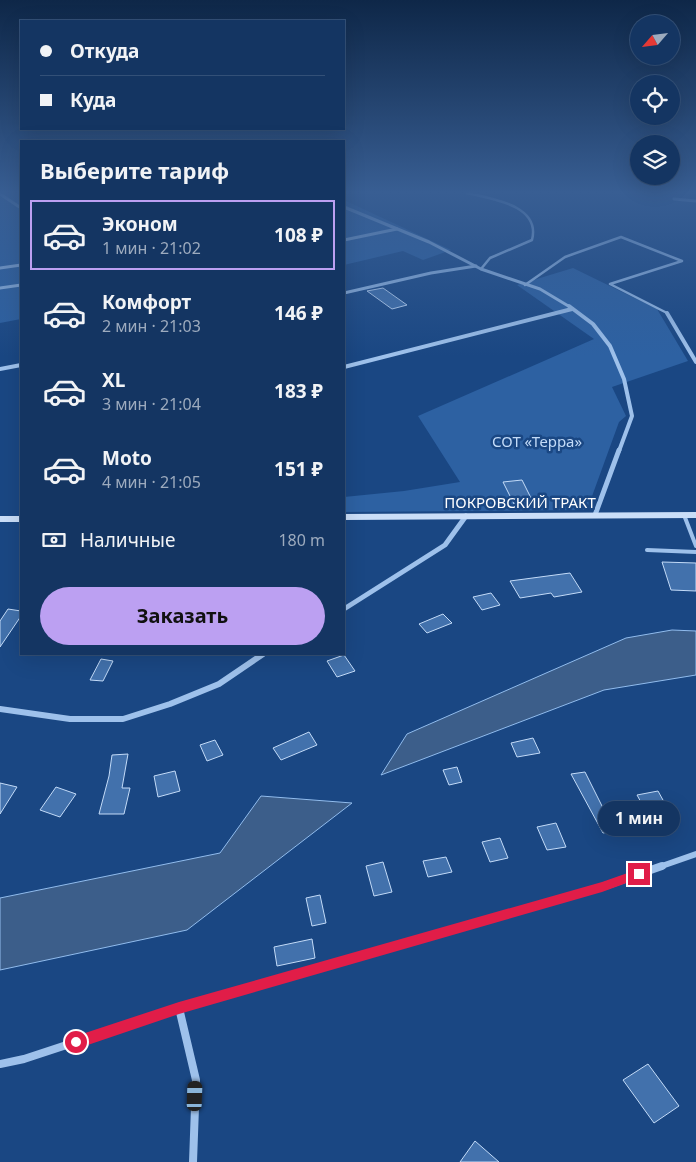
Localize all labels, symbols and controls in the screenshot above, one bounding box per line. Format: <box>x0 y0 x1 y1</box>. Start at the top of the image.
north arrow <box>630 15 680 65</box>
map controls <box>630 15 680 185</box>
text: Откуда <box>70 38 139 64</box>
button: locate <box>630 75 680 125</box>
text: Куда <box>70 87 116 113</box>
button: layers <box>630 135 680 185</box>
text: Выберите тариф <box>40 155 229 185</box>
text: Эконом <box>102 211 178 237</box>
icon: car <box>42 213 87 258</box>
text: 108 ₽ <box>274 222 323 248</box>
text: 1 мин · 21:02 <box>102 237 201 259</box>
text: Комфорт <box>102 289 191 315</box>
icon: car <box>42 291 87 336</box>
text: 146 ₽ <box>274 300 323 326</box>
text: 2 мин · 21:03 <box>102 315 201 337</box>
text: XL <box>102 367 125 393</box>
icon: car <box>42 369 87 414</box>
text: 183 ₽ <box>274 378 323 404</box>
text: 3 мин · 21:04 <box>102 393 201 415</box>
park label: СОТ «Терра» <box>492 431 582 451</box>
text: Moto <box>102 445 152 471</box>
icon: car <box>42 447 87 492</box>
text: 151 ₽ <box>274 456 323 482</box>
text: 4 мин · 21:05 <box>102 471 201 493</box>
street label: ПОКРОВСКИЙ ТРАКТ <box>444 492 596 512</box>
icon: cash <box>40 526 68 554</box>
text: Наличные <box>80 527 175 553</box>
text: 180 m <box>278 529 325 551</box>
button: Заказать <box>40 587 325 645</box>
callout: 1 мин <box>598 802 680 836</box>
text: 1 мин <box>615 807 663 829</box>
route end <box>628 863 650 885</box>
route start <box>65 1031 87 1053</box>
car <box>186 1081 203 1111</box>

